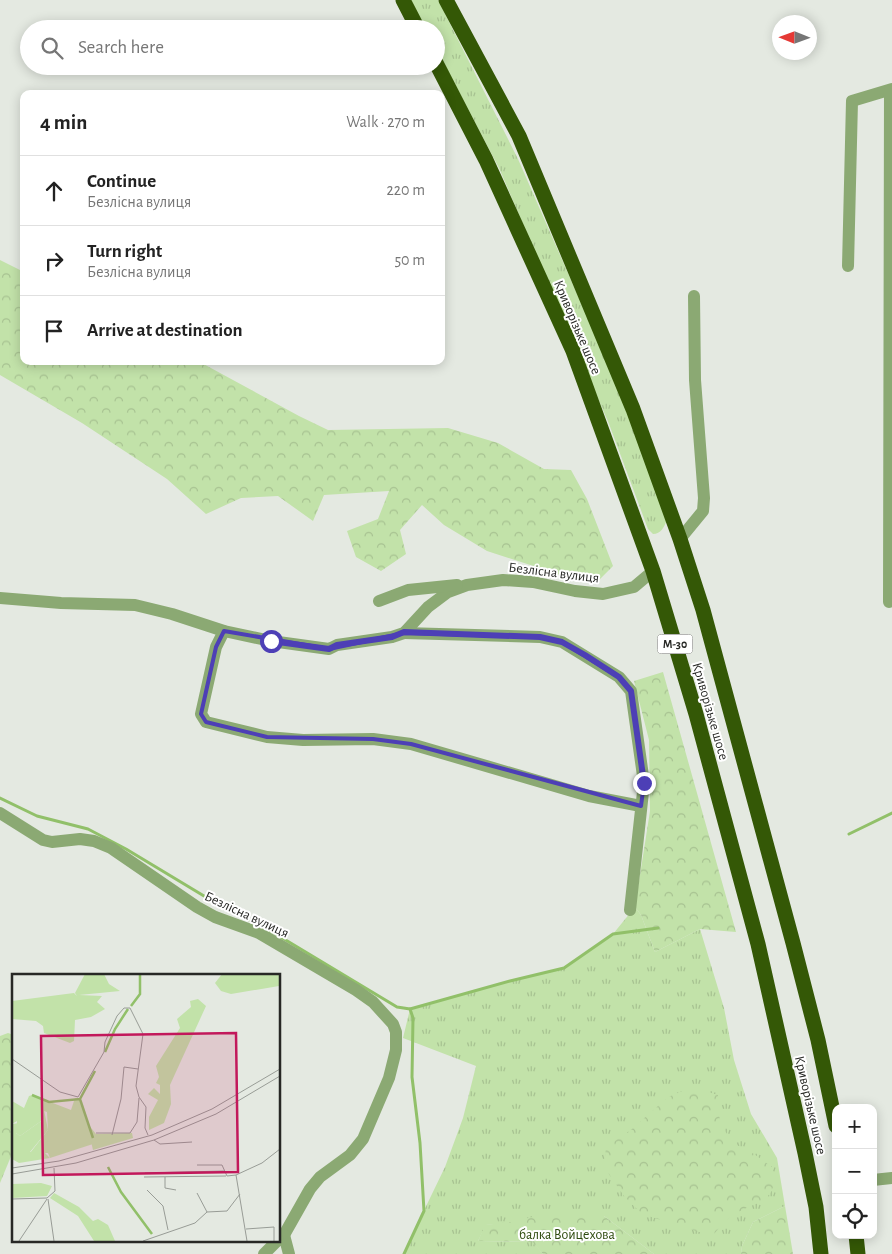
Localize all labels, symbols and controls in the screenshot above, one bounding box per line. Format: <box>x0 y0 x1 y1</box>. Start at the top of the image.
north arrow <box>772 15 817 60</box>
search box <box>20 20 445 75</box>
icon: search <box>38 34 66 62</box>
text: Search here <box>78 38 164 57</box>
text: 4 min <box>40 112 87 133</box>
text: Walk · 270 m <box>346 114 425 130</box>
text: Continue <box>87 172 156 191</box>
icon: ahead <box>40 177 68 205</box>
text: 220 m <box>387 182 425 198</box>
text: Безлісна вулиця <box>87 194 191 210</box>
text: Turn right <box>87 242 162 261</box>
icon: right <box>40 247 68 275</box>
text: 50 m <box>394 252 425 268</box>
text: Безлісна вулиця <box>87 264 191 280</box>
street label: Криворізьке шосе <box>551 278 603 377</box>
icon: arrive <box>40 317 68 345</box>
text: Arrive at destination <box>87 321 243 340</box>
street label: Безлісна вулиця <box>508 560 600 586</box>
route start <box>260 630 283 653</box>
road number: М-30 <box>658 634 692 654</box>
street label: Криворізьке шосе <box>689 661 731 762</box>
route end <box>633 772 656 795</box>
street label: Безлісна вулиця <box>202 889 291 941</box>
inset map <box>12 974 280 1242</box>
street label: Криворізьке шосе <box>792 1055 828 1156</box>
map controls <box>832 1104 877 1239</box>
button: + <box>832 1104 877 1149</box>
button: − <box>832 1149 877 1194</box>
button: locate <box>832 1194 877 1239</box>
park label: балка Войцехова <box>519 1228 616 1242</box>

